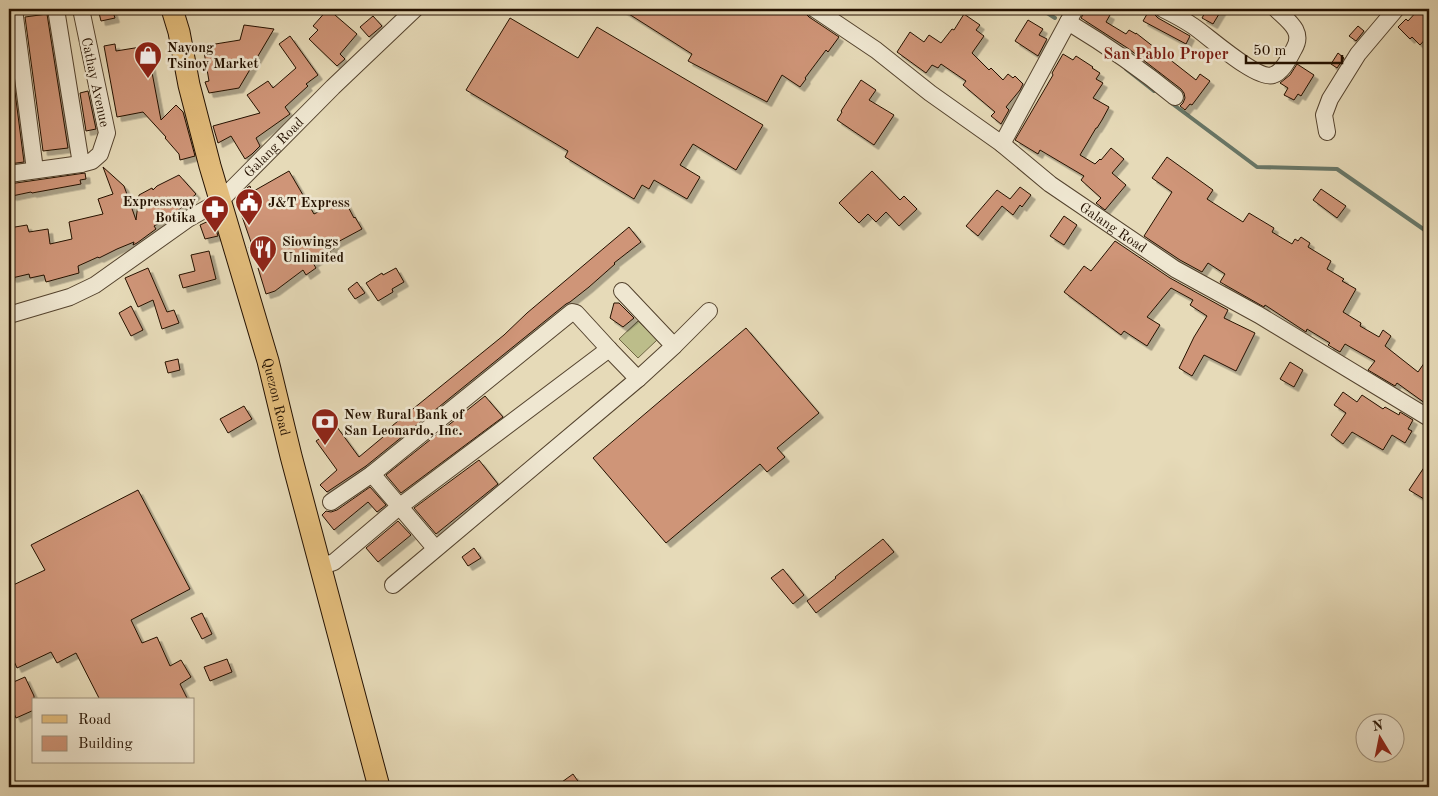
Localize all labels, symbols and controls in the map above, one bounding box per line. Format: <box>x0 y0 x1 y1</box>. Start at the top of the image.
scale bar <box>1246 32 1342 64</box>
street label: Cathay Avenue <box>79 36 111 128</box>
shop icon: Nayong Tsinoy Market <box>133 40 163 79</box>
place label: Nayong Tsinoy Market <box>167 41 258 71</box>
text: 50 m <box>1253 44 1287 59</box>
district label: San Pablo Proper <box>1103 47 1229 63</box>
street label: Galang Road <box>242 115 307 180</box>
public building icon: J&T Express <box>234 187 264 226</box>
pharmacy icon: Expressway Botika <box>200 194 230 233</box>
place label: Expressway Botika <box>122 195 196 225</box>
place label: J&T Express <box>268 196 350 210</box>
street label: Galang Road <box>1077 200 1149 256</box>
restaurant icon: Siowings Unlimited <box>248 234 278 273</box>
place label: Siowings Unlimited <box>282 235 344 265</box>
street label: Quezon Road <box>260 357 292 437</box>
bank icon: New Rural Bank of San Leonardo, Inc. <box>310 407 340 446</box>
place label: New Rural Bank of San Leonardo, Inc. <box>344 408 465 438</box>
legend <box>32 698 195 764</box>
text: Road <box>78 713 112 728</box>
north arrow <box>1356 714 1406 764</box>
text: N <box>1371 718 1385 734</box>
text: Building <box>78 737 133 752</box>

